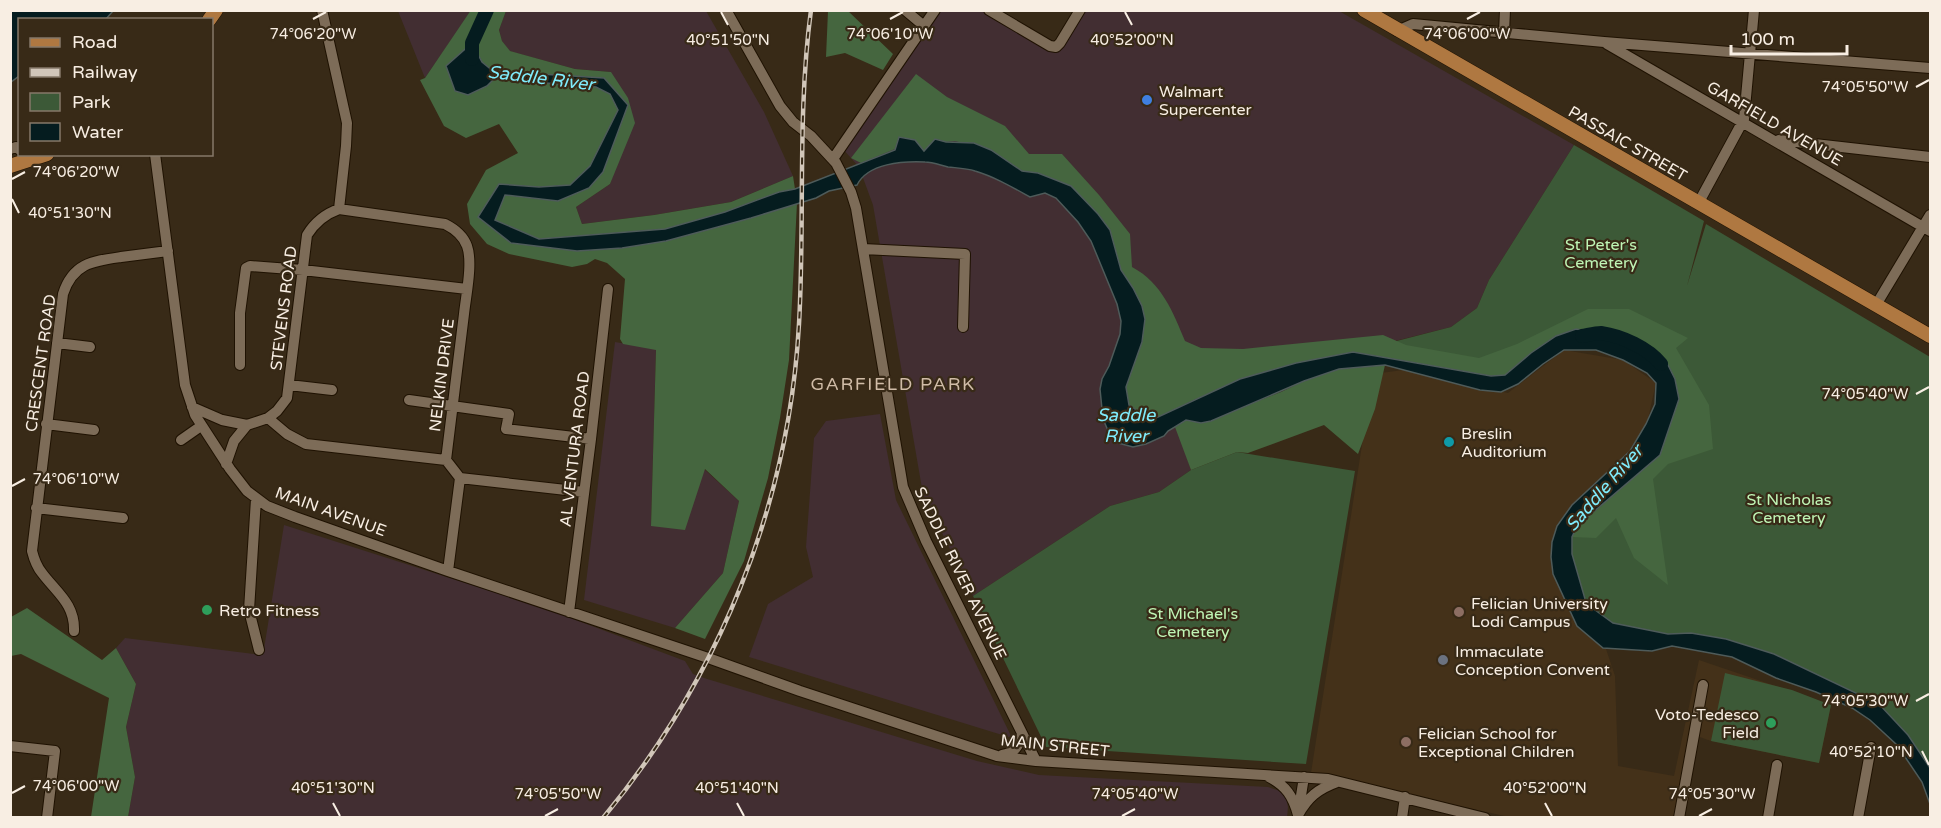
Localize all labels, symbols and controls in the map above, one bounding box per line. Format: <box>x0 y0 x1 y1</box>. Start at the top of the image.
legend <box>18 18 213 156</box>
scale bar <box>1731 18 1846 56</box>
text: 74°06'20"W <box>270 25 356 43</box>
text: 74°06'10"W <box>847 25 933 43</box>
text: 74°06'00"W <box>1424 25 1510 43</box>
text: 100 m <box>1740 28 1795 50</box>
text: Road <box>72 31 117 53</box>
text: 40°51'50"N <box>686 31 770 49</box>
text: 40°52'00"N <box>1090 31 1174 49</box>
text: Railway <box>72 61 138 83</box>
water label: Saddle River <box>487 61 598 96</box>
street label: GARFIELD AVENUE <box>1703 77 1846 171</box>
text: 74°05'50"W <box>1822 78 1908 96</box>
place label: Walmart Supercenter <box>1159 82 1253 120</box>
text: Park <box>72 91 111 113</box>
marker: Walmart Supercenter <box>1140 93 1154 107</box>
street label: PASSAIC STREET <box>1564 102 1691 186</box>
text: Water <box>72 121 123 143</box>
text: 74°06'20"W <box>33 163 119 181</box>
text: 40°51'30"N <box>28 204 112 222</box>
park label: St Peter's Cemetery <box>1564 235 1638 273</box>
street label: STEVENS ROAD <box>266 245 302 372</box>
street label: CRESCENT ROAD <box>21 293 61 433</box>
street label: NELKIN DRIVE <box>425 317 459 433</box>
street label: AL VENTURA ROAD <box>556 370 594 528</box>
district label: GARFIELD PARK <box>810 373 976 395</box>
text: 74°05'40"W <box>1822 385 1908 403</box>
water label: Saddle River <box>1097 404 1156 447</box>
place label: Breslin Auditorium <box>1461 424 1547 462</box>
marker: Breslin Auditorium <box>1442 435 1456 449</box>
water label: Saddle River <box>1561 439 1649 536</box>
text: 74°06'10"W <box>33 470 119 488</box>
street label: MAIN AVENUE <box>272 483 389 541</box>
street label: SADDLE RIVER AVENUE <box>909 484 1011 663</box>
park label: St Nicholas Cemetery <box>1746 490 1832 528</box>
place label: Felician University Lodi Campus <box>1471 594 1608 632</box>
place label: Retro Fitness <box>219 601 319 621</box>
marker: Retro Fitness <box>200 603 214 617</box>
park label: St Michael's Cemetery <box>1148 604 1238 642</box>
marker: Felician University Lodi Campus <box>1452 605 1466 619</box>
place label: Immaculate Conception Convent <box>1455 642 1610 680</box>
marker: Immaculate Conception Convent <box>1436 653 1450 667</box>
text: 74°05'30"W <box>1822 692 1908 710</box>
place label: Voto-Tedesco Field <box>1655 705 1759 743</box>
marker: Voto-Tedesco Field <box>1764 716 1778 730</box>
place label: Felician School for Exceptional Children <box>1418 724 1575 762</box>
street label: MAIN STREET <box>999 730 1111 762</box>
marker: Felician School for Exceptional Children <box>1399 735 1413 749</box>
text: 40°52'10"N <box>1829 743 1913 761</box>
text: 74°06'00"W <box>33 777 119 795</box>
text: 40°51'30"N <box>291 779 375 797</box>
text: 40°51'40"N <box>695 779 779 797</box>
text: 40°52'00"N <box>1503 779 1587 797</box>
text: 74°05'50"W <box>515 785 601 803</box>
text: 74°05'40"W <box>1092 785 1178 803</box>
text: 74°05'30"W <box>1669 785 1755 803</box>

